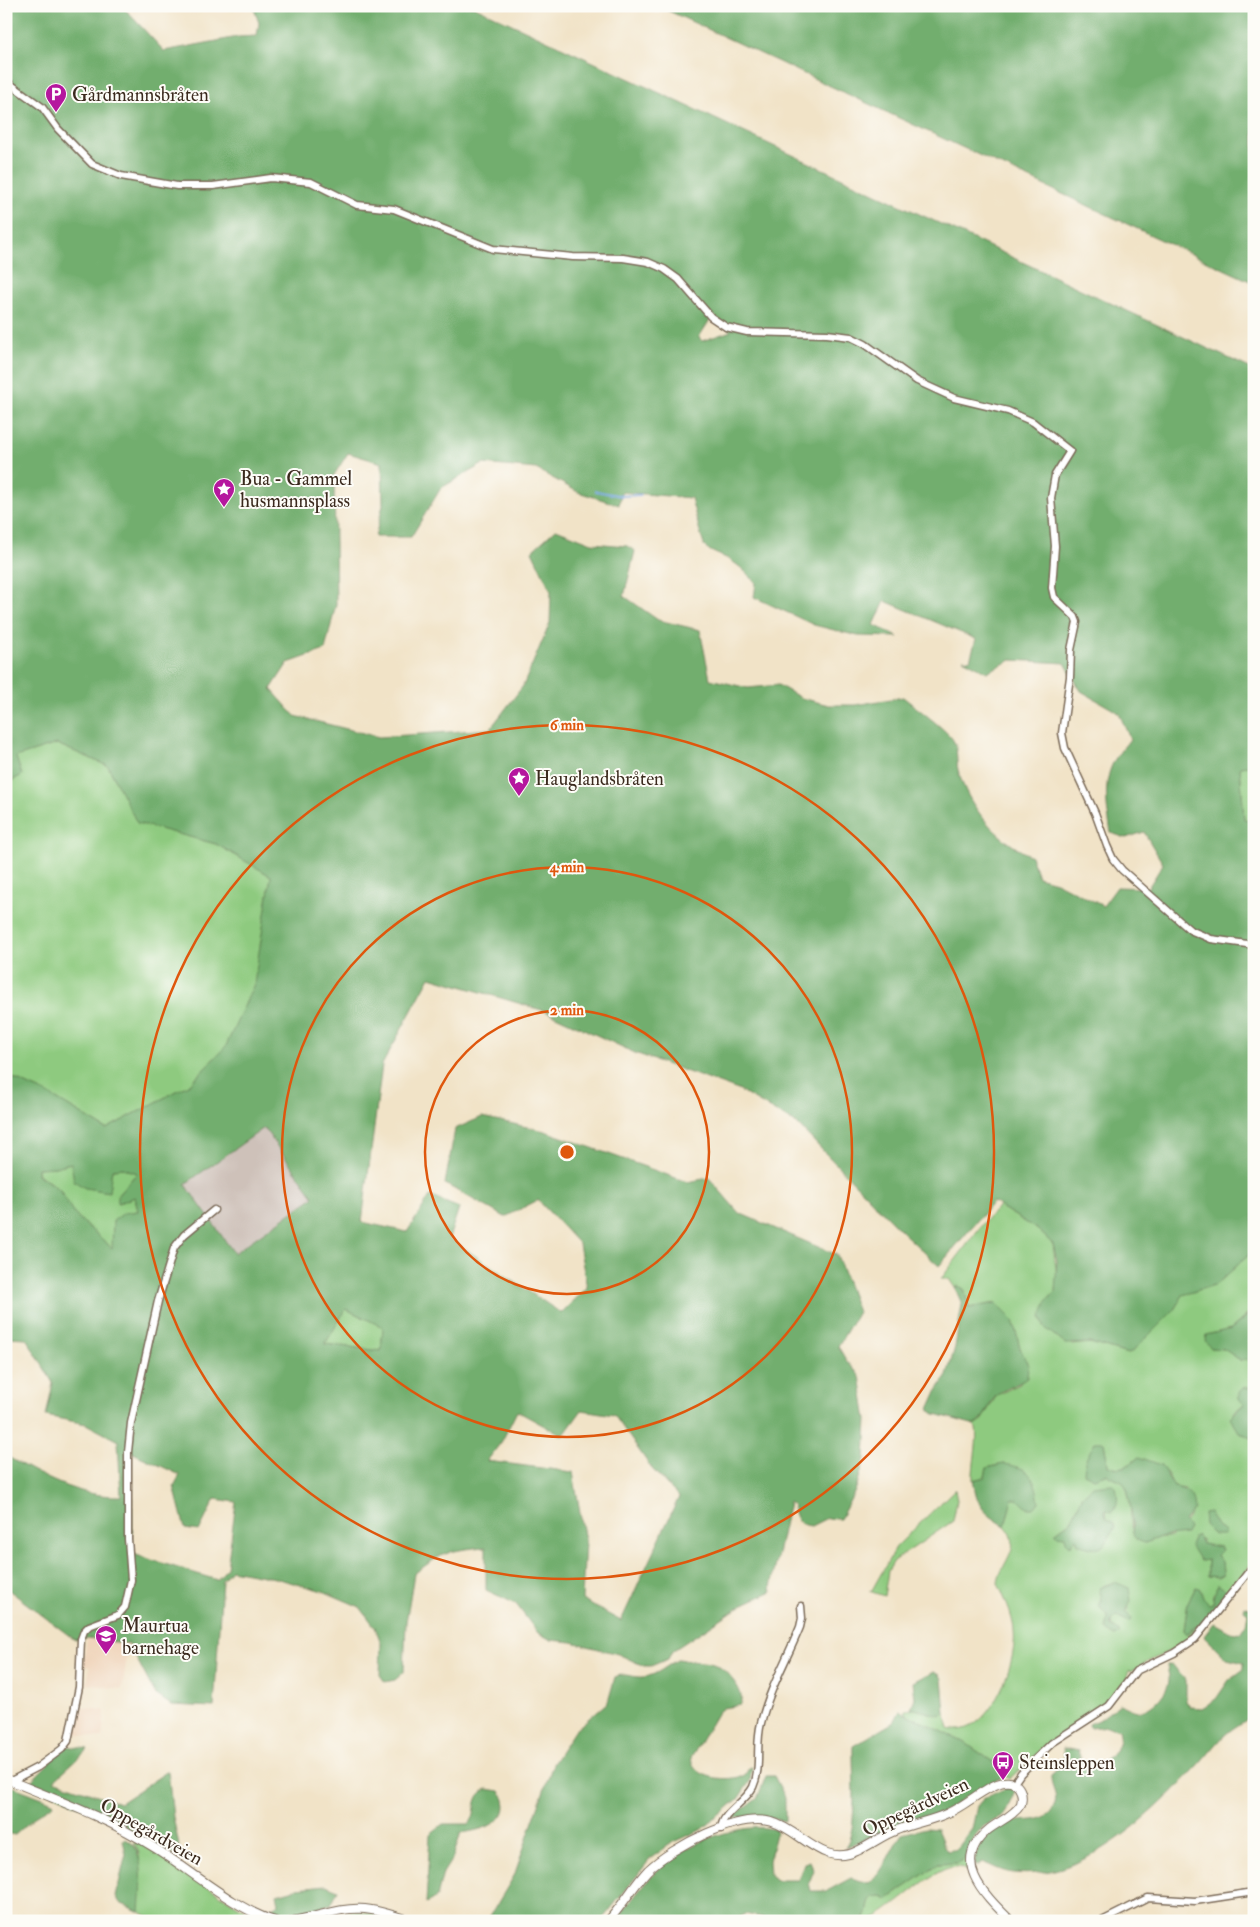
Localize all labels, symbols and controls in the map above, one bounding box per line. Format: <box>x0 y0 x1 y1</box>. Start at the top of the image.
parking icon: Gårdmannsbråten <box>44 82 68 113</box>
place label: Gårdmannsbråten <box>72 83 209 107</box>
place label: Bua - Gammel husmannsplass <box>240 467 352 514</box>
place icon: Bua - Gammel husmannsplass <box>212 477 236 508</box>
text: 6 min <box>550 716 584 735</box>
place icon: Hauglandsbråten <box>507 766 531 797</box>
place label: Hauglandsbråten <box>535 767 664 791</box>
text: 4 min <box>549 858 585 877</box>
text: 2 min <box>550 1001 584 1020</box>
centre of rings <box>558 1143 576 1161</box>
place label: Maurtua barnehage <box>122 1614 199 1660</box>
school or university icon: Maurtua barnehage <box>94 1624 118 1655</box>
bus stop icon: Steinsleppen <box>991 1750 1015 1781</box>
place label: Steinsleppen <box>1019 1751 1115 1776</box>
street label: Oppegårdveien <box>858 1772 973 1843</box>
street label: Oppegårdveien <box>95 1793 207 1872</box>

